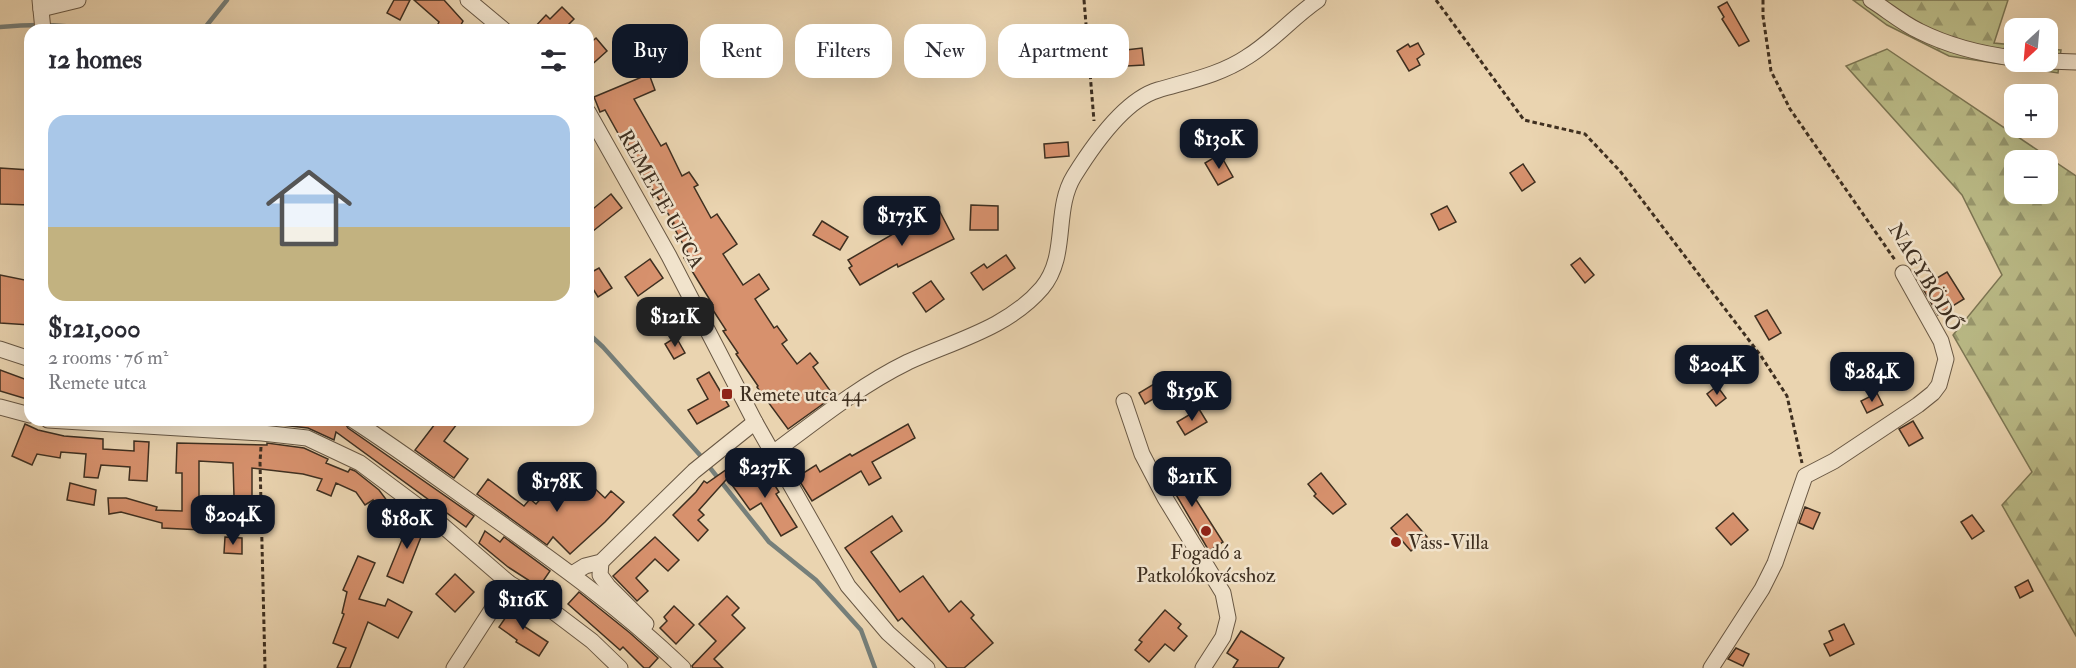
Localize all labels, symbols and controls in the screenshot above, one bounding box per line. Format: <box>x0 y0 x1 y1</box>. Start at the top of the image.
north arrow <box>2004 18 2058 72</box>
map controls <box>2004 18 2058 204</box>
chip: Buy <box>612 24 688 78</box>
chip: Rent <box>700 24 783 78</box>
chip: Filters <box>795 24 892 78</box>
chip: New <box>904 24 986 78</box>
chip: Apartment <box>998 24 1129 78</box>
text: 12 homes <box>48 44 142 76</box>
icon: filters <box>537 44 570 77</box>
button: + <box>2004 84 2058 138</box>
pin: $130K <box>1177 119 1261 170</box>
street label: REMETE UTCA <box>613 125 710 273</box>
text: $130K <box>1194 126 1244 151</box>
button: − <box>2004 150 2058 204</box>
icon: home <box>255 154 363 262</box>
pin: $173K <box>860 196 944 247</box>
text: $173K <box>877 203 927 228</box>
street label: NAGYBÖDŐ <box>1883 218 1968 336</box>
pin: $121K <box>633 297 717 348</box>
text: $121K <box>650 304 700 329</box>
text: $121,000 <box>48 313 141 345</box>
text: 2 rooms · 76 m² <box>48 345 168 370</box>
pin: $204K <box>1675 345 1759 396</box>
text: $204K <box>1689 352 1745 377</box>
pin: $284K <box>1830 352 1914 403</box>
text: $284K <box>1844 359 1900 384</box>
text: Remete utca <box>48 370 146 395</box>
pin: $159K <box>1150 371 1234 422</box>
text: $159K <box>1166 378 1218 403</box>
place label: Remete utca 44. <box>739 382 867 407</box>
marker: Remete utca 44. <box>720 387 734 401</box>
pin: $237K <box>723 448 807 499</box>
text: $237K <box>739 455 791 480</box>
pin: $211K <box>1150 457 1234 508</box>
pin: $178K <box>515 462 599 513</box>
text: $211K <box>1167 464 1217 489</box>
text: $178K <box>531 469 583 494</box>
pin: $204K <box>191 495 275 546</box>
pin: $180K <box>365 499 449 550</box>
text: $204K <box>205 502 261 527</box>
text: $180K <box>381 506 433 531</box>
marker: Fogadó a Patkolókovácshoz <box>1199 524 1213 538</box>
place label: Vass-Villa <box>1408 530 1490 555</box>
marker: Vass-Villa <box>1389 535 1403 549</box>
place label: Fogadó a Patkolókovácshoz <box>1136 540 1276 588</box>
pin: $116K <box>481 580 565 631</box>
text: $116K <box>498 587 548 612</box>

